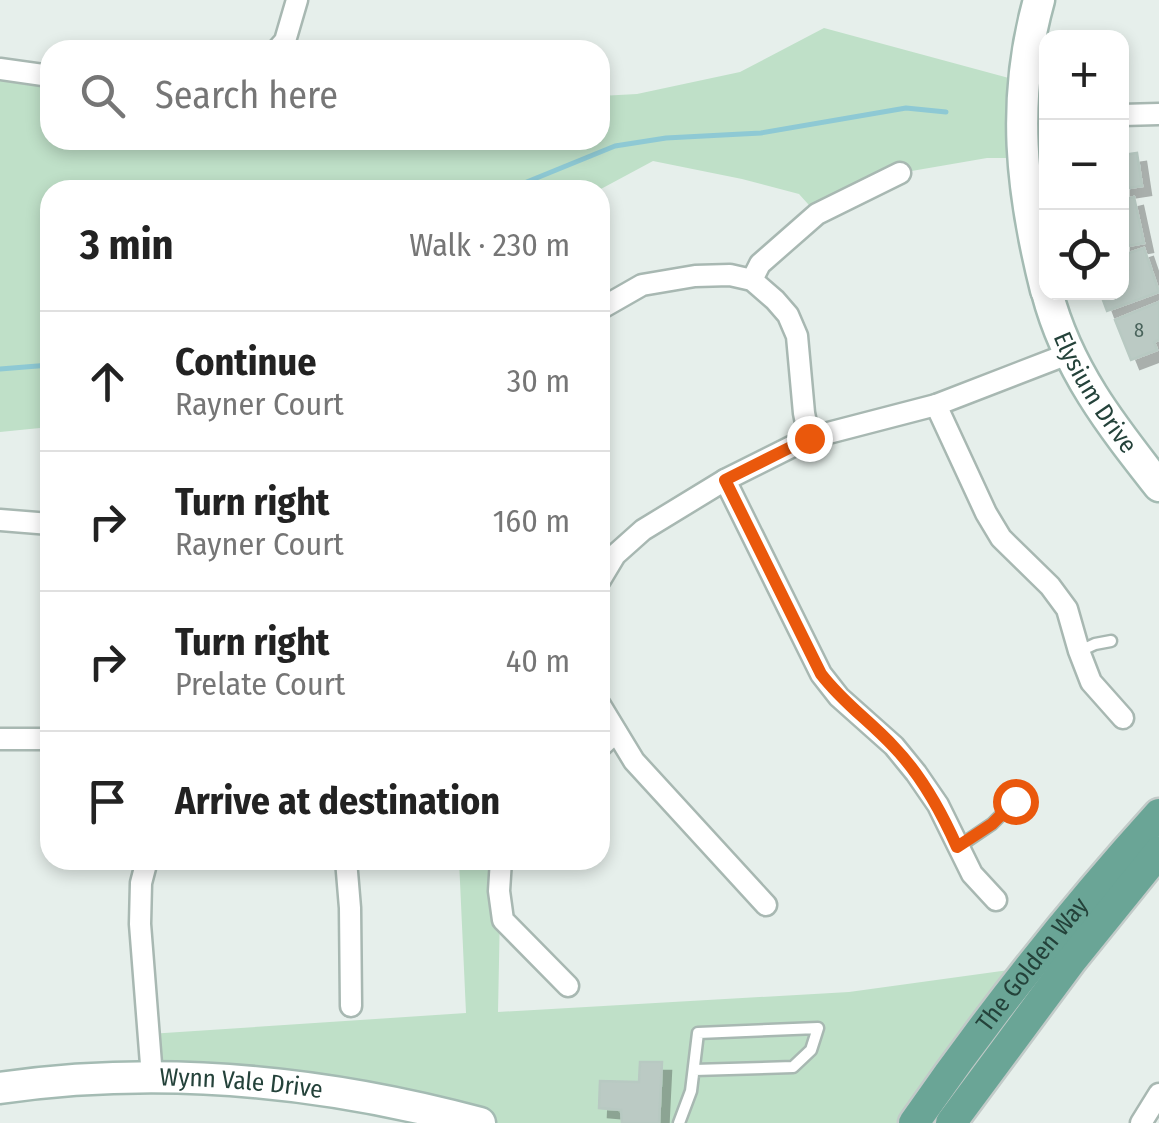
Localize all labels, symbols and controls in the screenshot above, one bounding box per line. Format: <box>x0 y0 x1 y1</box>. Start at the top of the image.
map controls <box>1039 30 1129 300</box>
button: + <box>1039 30 1129 120</box>
search box <box>40 40 610 150</box>
icon: search <box>75 68 130 123</box>
text: Search here <box>155 72 338 118</box>
button: − <box>1039 120 1129 210</box>
button: locate <box>1039 210 1129 300</box>
text: 3 min <box>80 220 174 270</box>
text: Walk · 230 m <box>409 226 570 264</box>
house number: 8 <box>1134 318 1144 342</box>
street label: Elysium Drive <box>1047 327 1143 459</box>
text: Continue <box>175 339 316 385</box>
icon: ahead <box>80 354 135 409</box>
text: 30 m <box>507 362 570 400</box>
text: Rayner Court <box>175 385 344 423</box>
route end <box>787 416 833 462</box>
text: Turn right <box>175 479 329 525</box>
icon: right <box>80 494 135 549</box>
text: 160 m <box>493 502 570 540</box>
text: Rayner Court <box>175 525 344 563</box>
text: Turn right <box>175 619 329 665</box>
icon: right <box>80 634 135 689</box>
text: 40 m <box>506 642 570 680</box>
text: Prelate Court <box>175 665 345 703</box>
icon: arrive <box>80 774 135 829</box>
text: Arrive at destination <box>175 778 500 824</box>
route start <box>993 779 1039 825</box>
street label: The Golden Way <box>970 891 1095 1038</box>
street label: Wynn Vale Drive <box>159 1062 325 1105</box>

